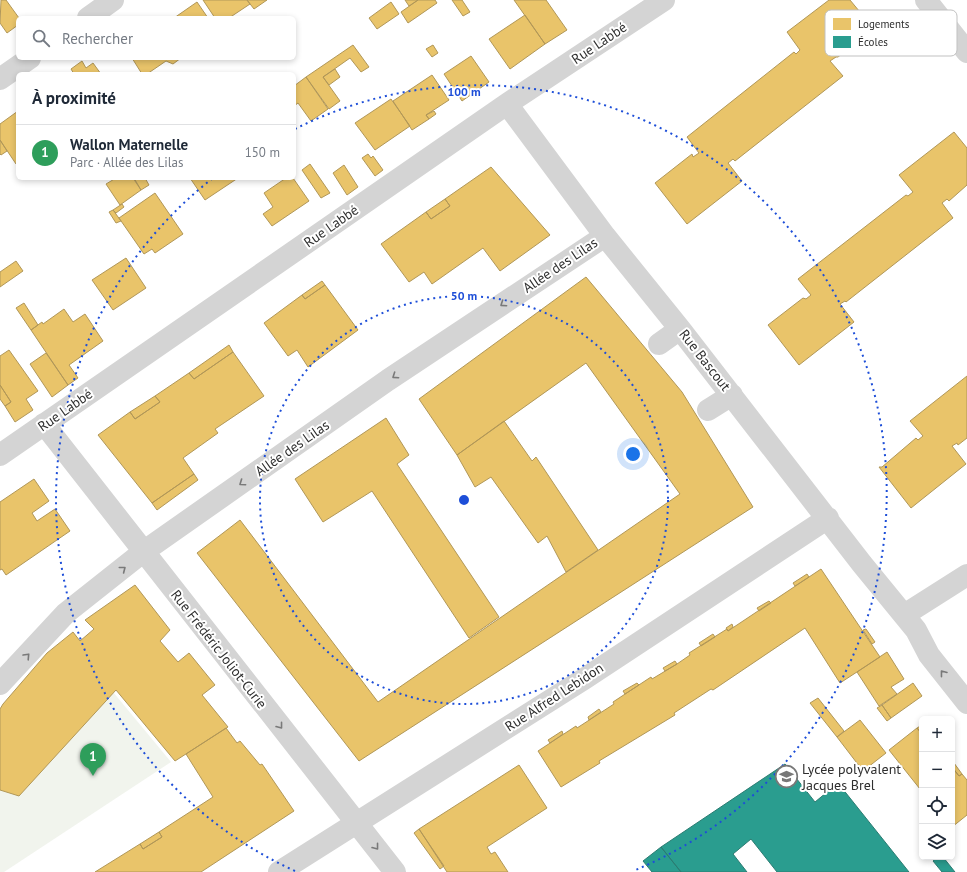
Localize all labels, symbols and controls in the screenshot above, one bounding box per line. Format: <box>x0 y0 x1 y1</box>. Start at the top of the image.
legend <box>825 10 957 56</box>
search box <box>16 16 296 60</box>
text: Logements <box>858 17 910 31</box>
street label: Rue Labbé <box>568 18 630 68</box>
icon: search <box>30 27 52 49</box>
text: Rechercher <box>62 29 133 48</box>
text: Écoles <box>858 35 888 49</box>
text: 100 m <box>447 84 481 99</box>
text: À proximité <box>32 87 116 109</box>
text: Wallon Maternelle <box>70 135 188 154</box>
text: 1 <box>41 144 49 161</box>
text: 150 m <box>245 144 280 161</box>
text: Parc · Allée des Lilas <box>70 154 183 171</box>
street label: Rue Labbé <box>300 201 362 251</box>
street label: Allée des Lilas <box>519 233 601 297</box>
text: 50 m <box>451 288 477 303</box>
one-way arrow <box>500 299 507 306</box>
street label: Rue Bascout <box>675 326 735 395</box>
one-way arrow <box>392 371 399 378</box>
street label: Rue Labbé <box>34 385 96 435</box>
street label: Allée des Lilas <box>251 416 333 480</box>
your location <box>623 444 643 464</box>
one-way arrow <box>239 478 246 486</box>
centre of rings <box>457 493 471 507</box>
one-way arrow <box>118 566 125 573</box>
street label: Rue Frédéric Joliot-Curie <box>167 586 271 712</box>
one-way arrow <box>22 653 29 661</box>
street label: Rue Alfred Lebidon <box>501 659 607 735</box>
one-way arrow <box>940 670 947 677</box>
map controls <box>919 716 955 860</box>
button: + <box>919 716 955 752</box>
one-way arrow <box>275 721 282 728</box>
pin: 1 <box>80 743 106 776</box>
button: − <box>919 752 955 788</box>
place label: Lycée polyvalent Jacques Brel <box>801 760 901 794</box>
school or university icon: Lycée polyvalent Jacques Brel <box>774 764 800 790</box>
button: locate <box>919 788 955 824</box>
button: layers <box>919 824 955 860</box>
one-way arrow <box>371 843 378 850</box>

